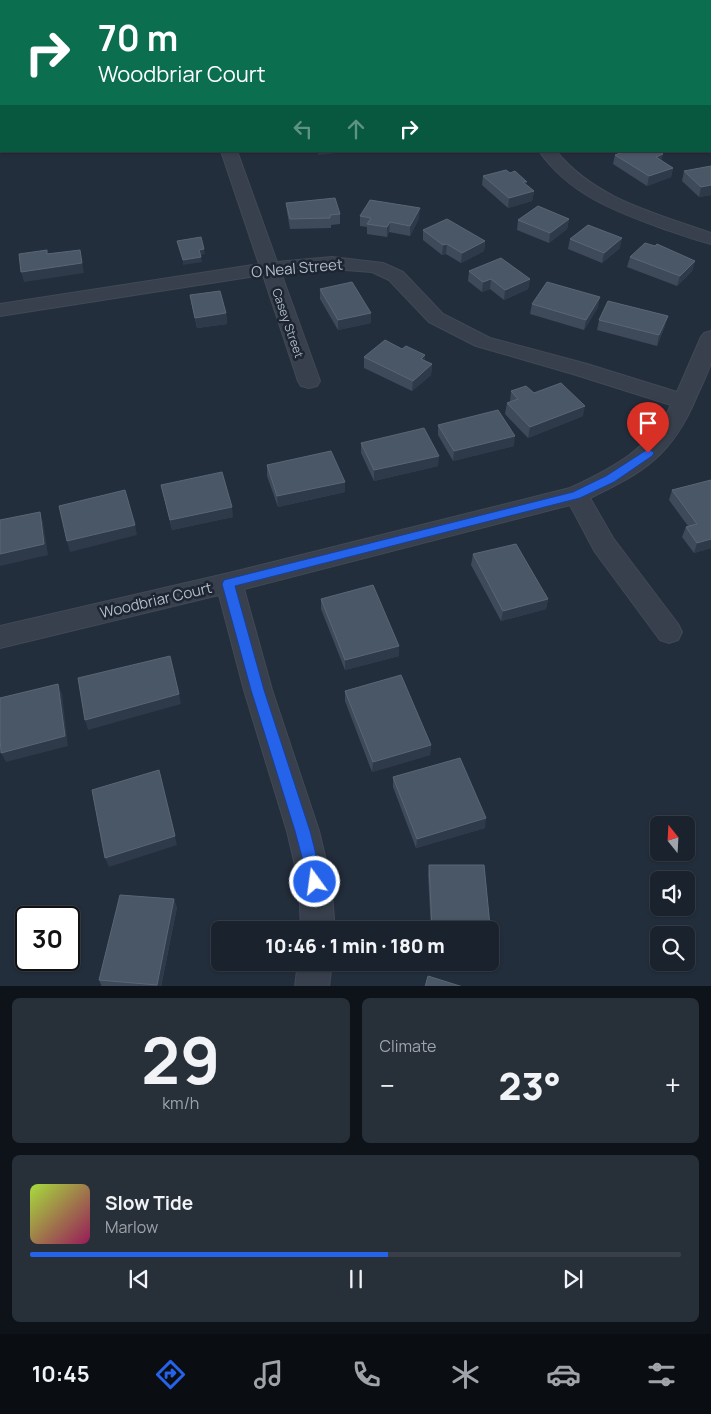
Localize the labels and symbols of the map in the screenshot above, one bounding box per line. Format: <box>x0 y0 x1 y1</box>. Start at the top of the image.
street label: O Neal Street <box>250 254 344 282</box>
street label: Casey Street <box>268 286 308 360</box>
pin <box>627 402 669 453</box>
street label: Woodbriar Court <box>98 577 214 623</box>
north arrow <box>650 816 695 861</box>
position arrow <box>288 855 340 907</box>
speed limit sign: 30 <box>15 906 80 971</box>

